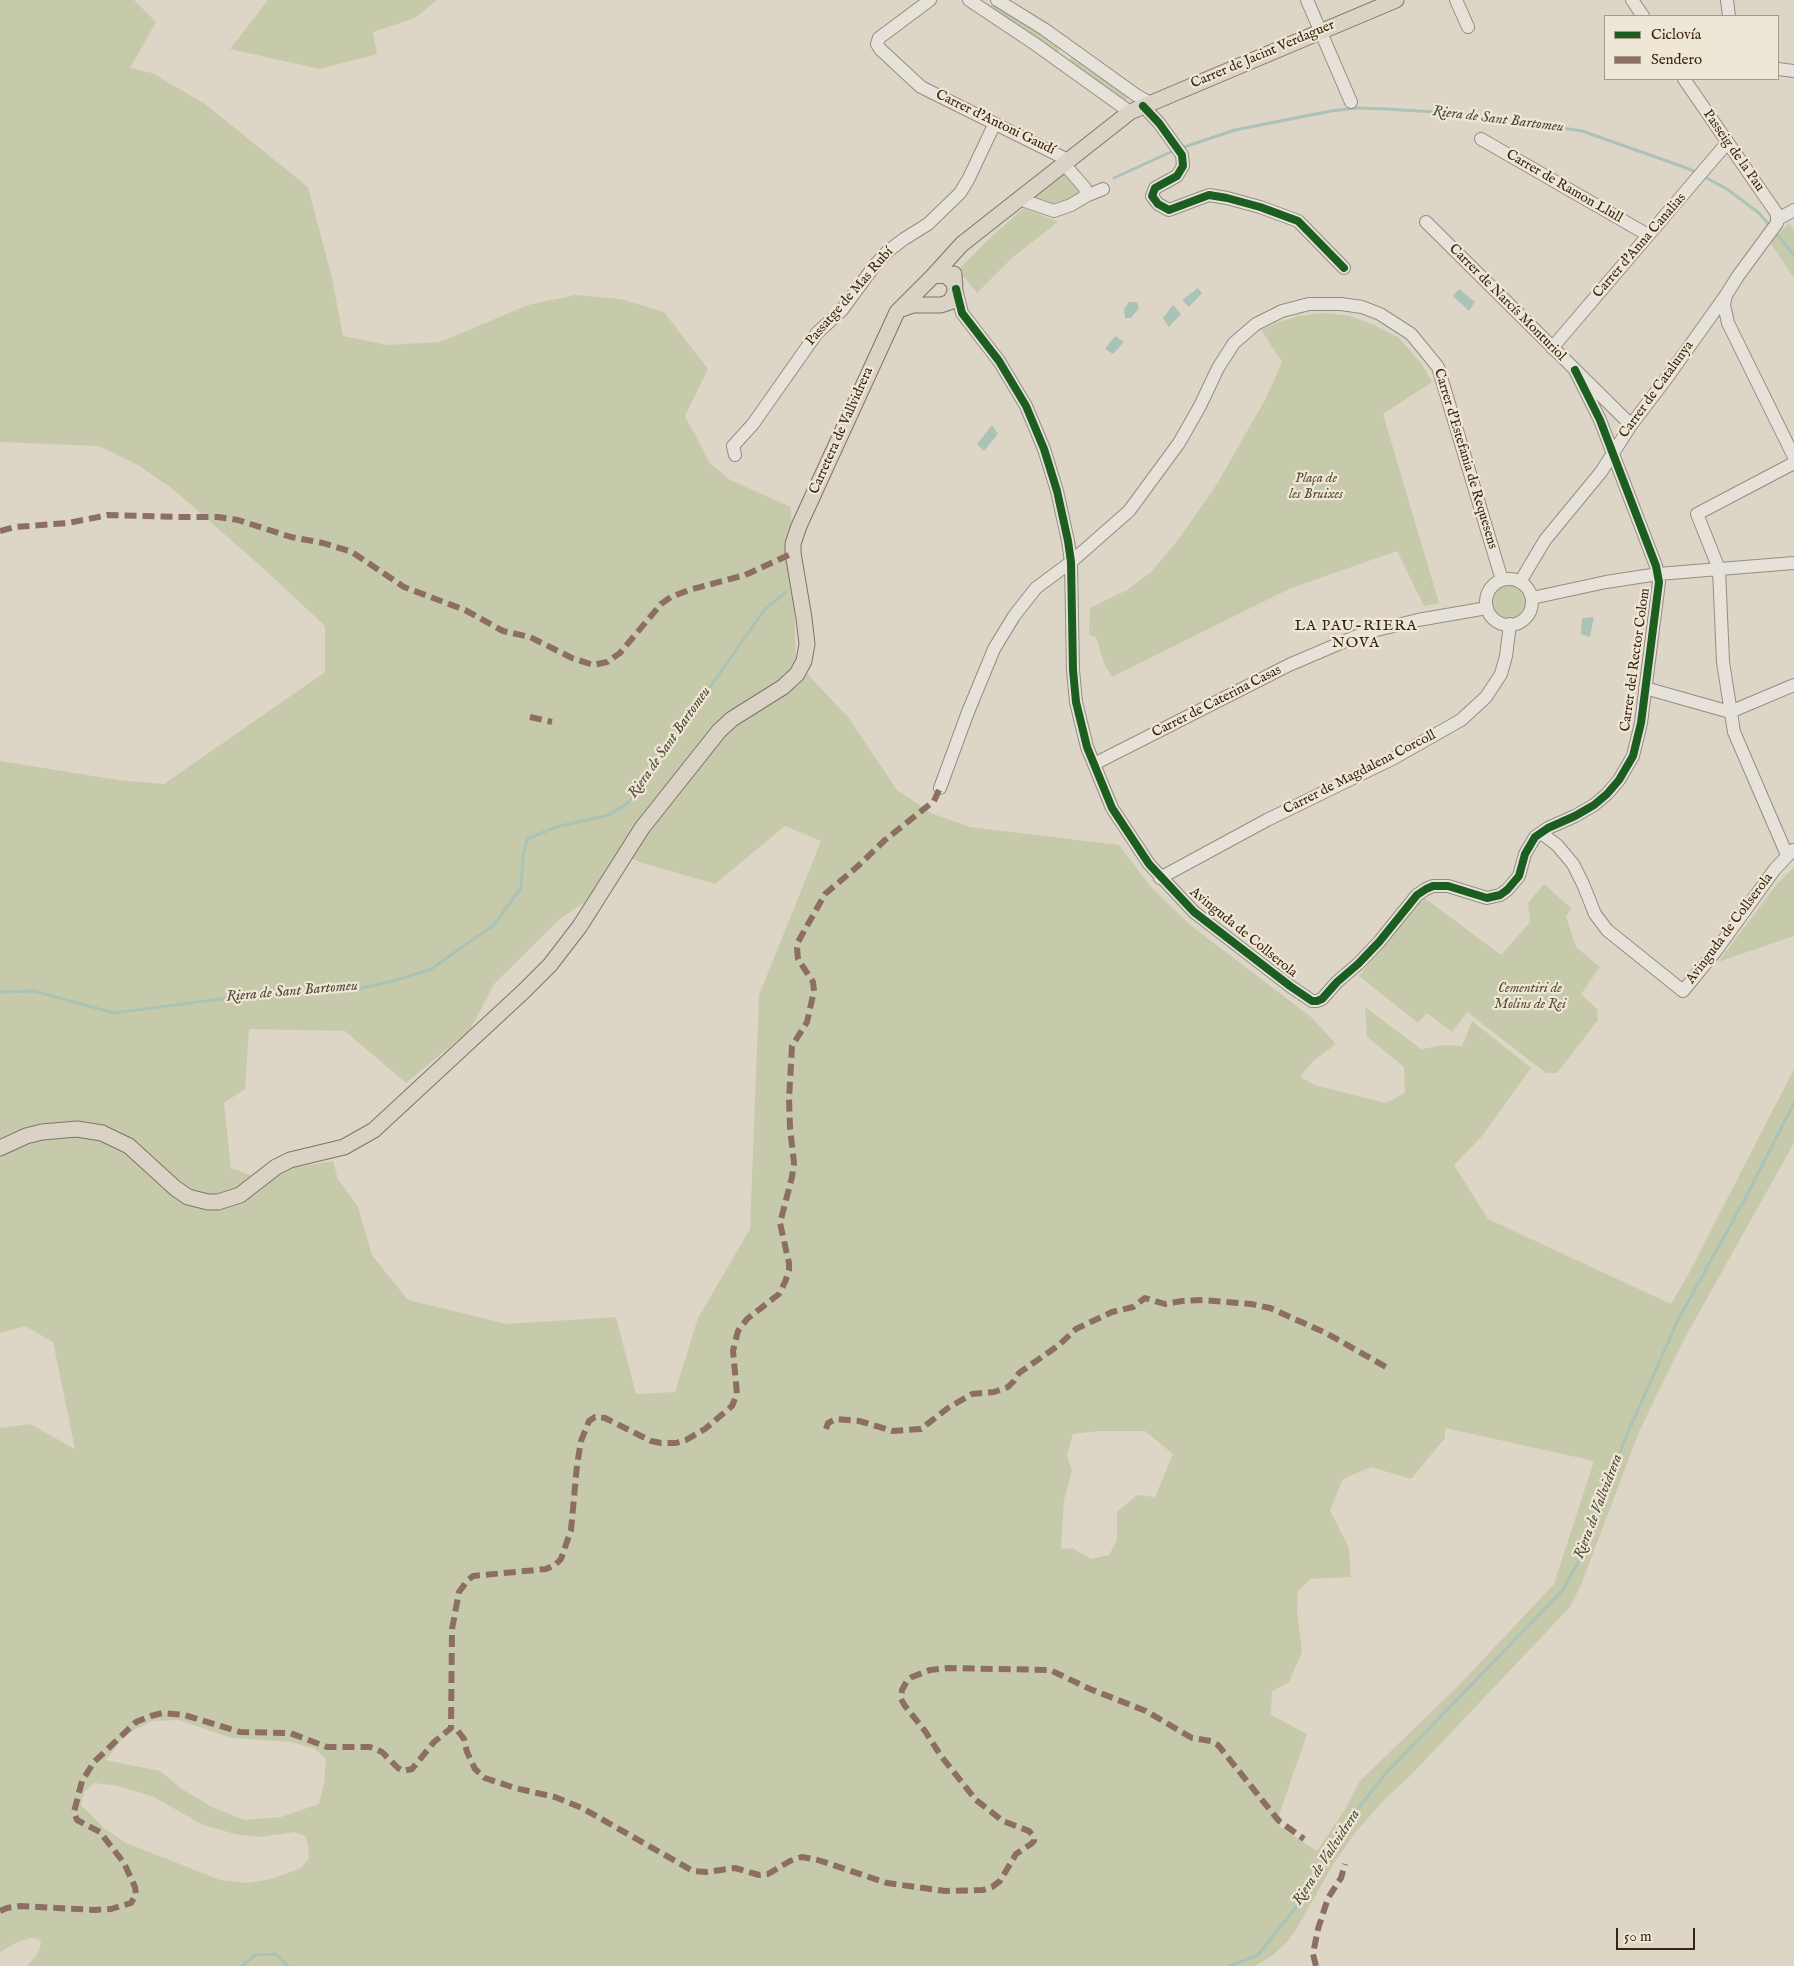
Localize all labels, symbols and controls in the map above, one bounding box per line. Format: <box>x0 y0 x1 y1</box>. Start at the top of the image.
legend <box>1604 15 1779 80</box>
street label: Carrer de Jacint Verdaguer <box>1189 17 1337 93</box>
text: Ciclovía <box>1651 25 1701 44</box>
text: Sendero <box>1651 50 1702 69</box>
street label: Carrer d'Antoni Gaudí <box>933 87 1057 159</box>
water label: Riera de Sant Bartomeu <box>1431 103 1565 137</box>
street label: Passeig de la Pau <box>1699 107 1767 195</box>
street label: Carrer de Ramon Llull <box>1503 147 1625 227</box>
street label: Carrer d'Anna Canalias <box>1590 190 1690 302</box>
street label: Carrer de Narcís Monturiol <box>1445 241 1569 365</box>
street label: Passatge de Mas Rubí <box>803 244 897 350</box>
street label: Carrer de Catalunya <box>1616 338 1698 442</box>
street label: Carretera de Vallvidrera <box>806 365 878 497</box>
street label: Carrer d'Estefania de Requesens <box>1430 367 1500 551</box>
park label: Plaça de les Bruixes <box>1289 471 1343 504</box>
street label: Carrer del Rector Colom <box>1618 587 1654 733</box>
district label: LA PAU-RIERA NOVA <box>1293 618 1419 653</box>
street label: Carrer de Caterina Casas <box>1150 662 1284 742</box>
water label: Riera de Sant Bartomeu <box>625 684 715 802</box>
street label: Carrer de Magdalena Corcoll <box>1281 727 1439 819</box>
street label: Avinguda de Collserola <box>1683 870 1777 988</box>
street label: Avinguda de Collserola <box>1186 884 1300 982</box>
water label: Riera de Sant Bartomeu <box>225 977 359 1007</box>
park label: Cementiri de Molins de Rei <box>1494 981 1566 1014</box>
water label: Riera de Vallvidrera <box>1571 1452 1627 1562</box>
water label: Riera de Vallvidrera <box>1289 1807 1365 1909</box>
scale bar <box>1619 1918 1698 1950</box>
text: 50 m <box>1624 1927 1652 1946</box>

